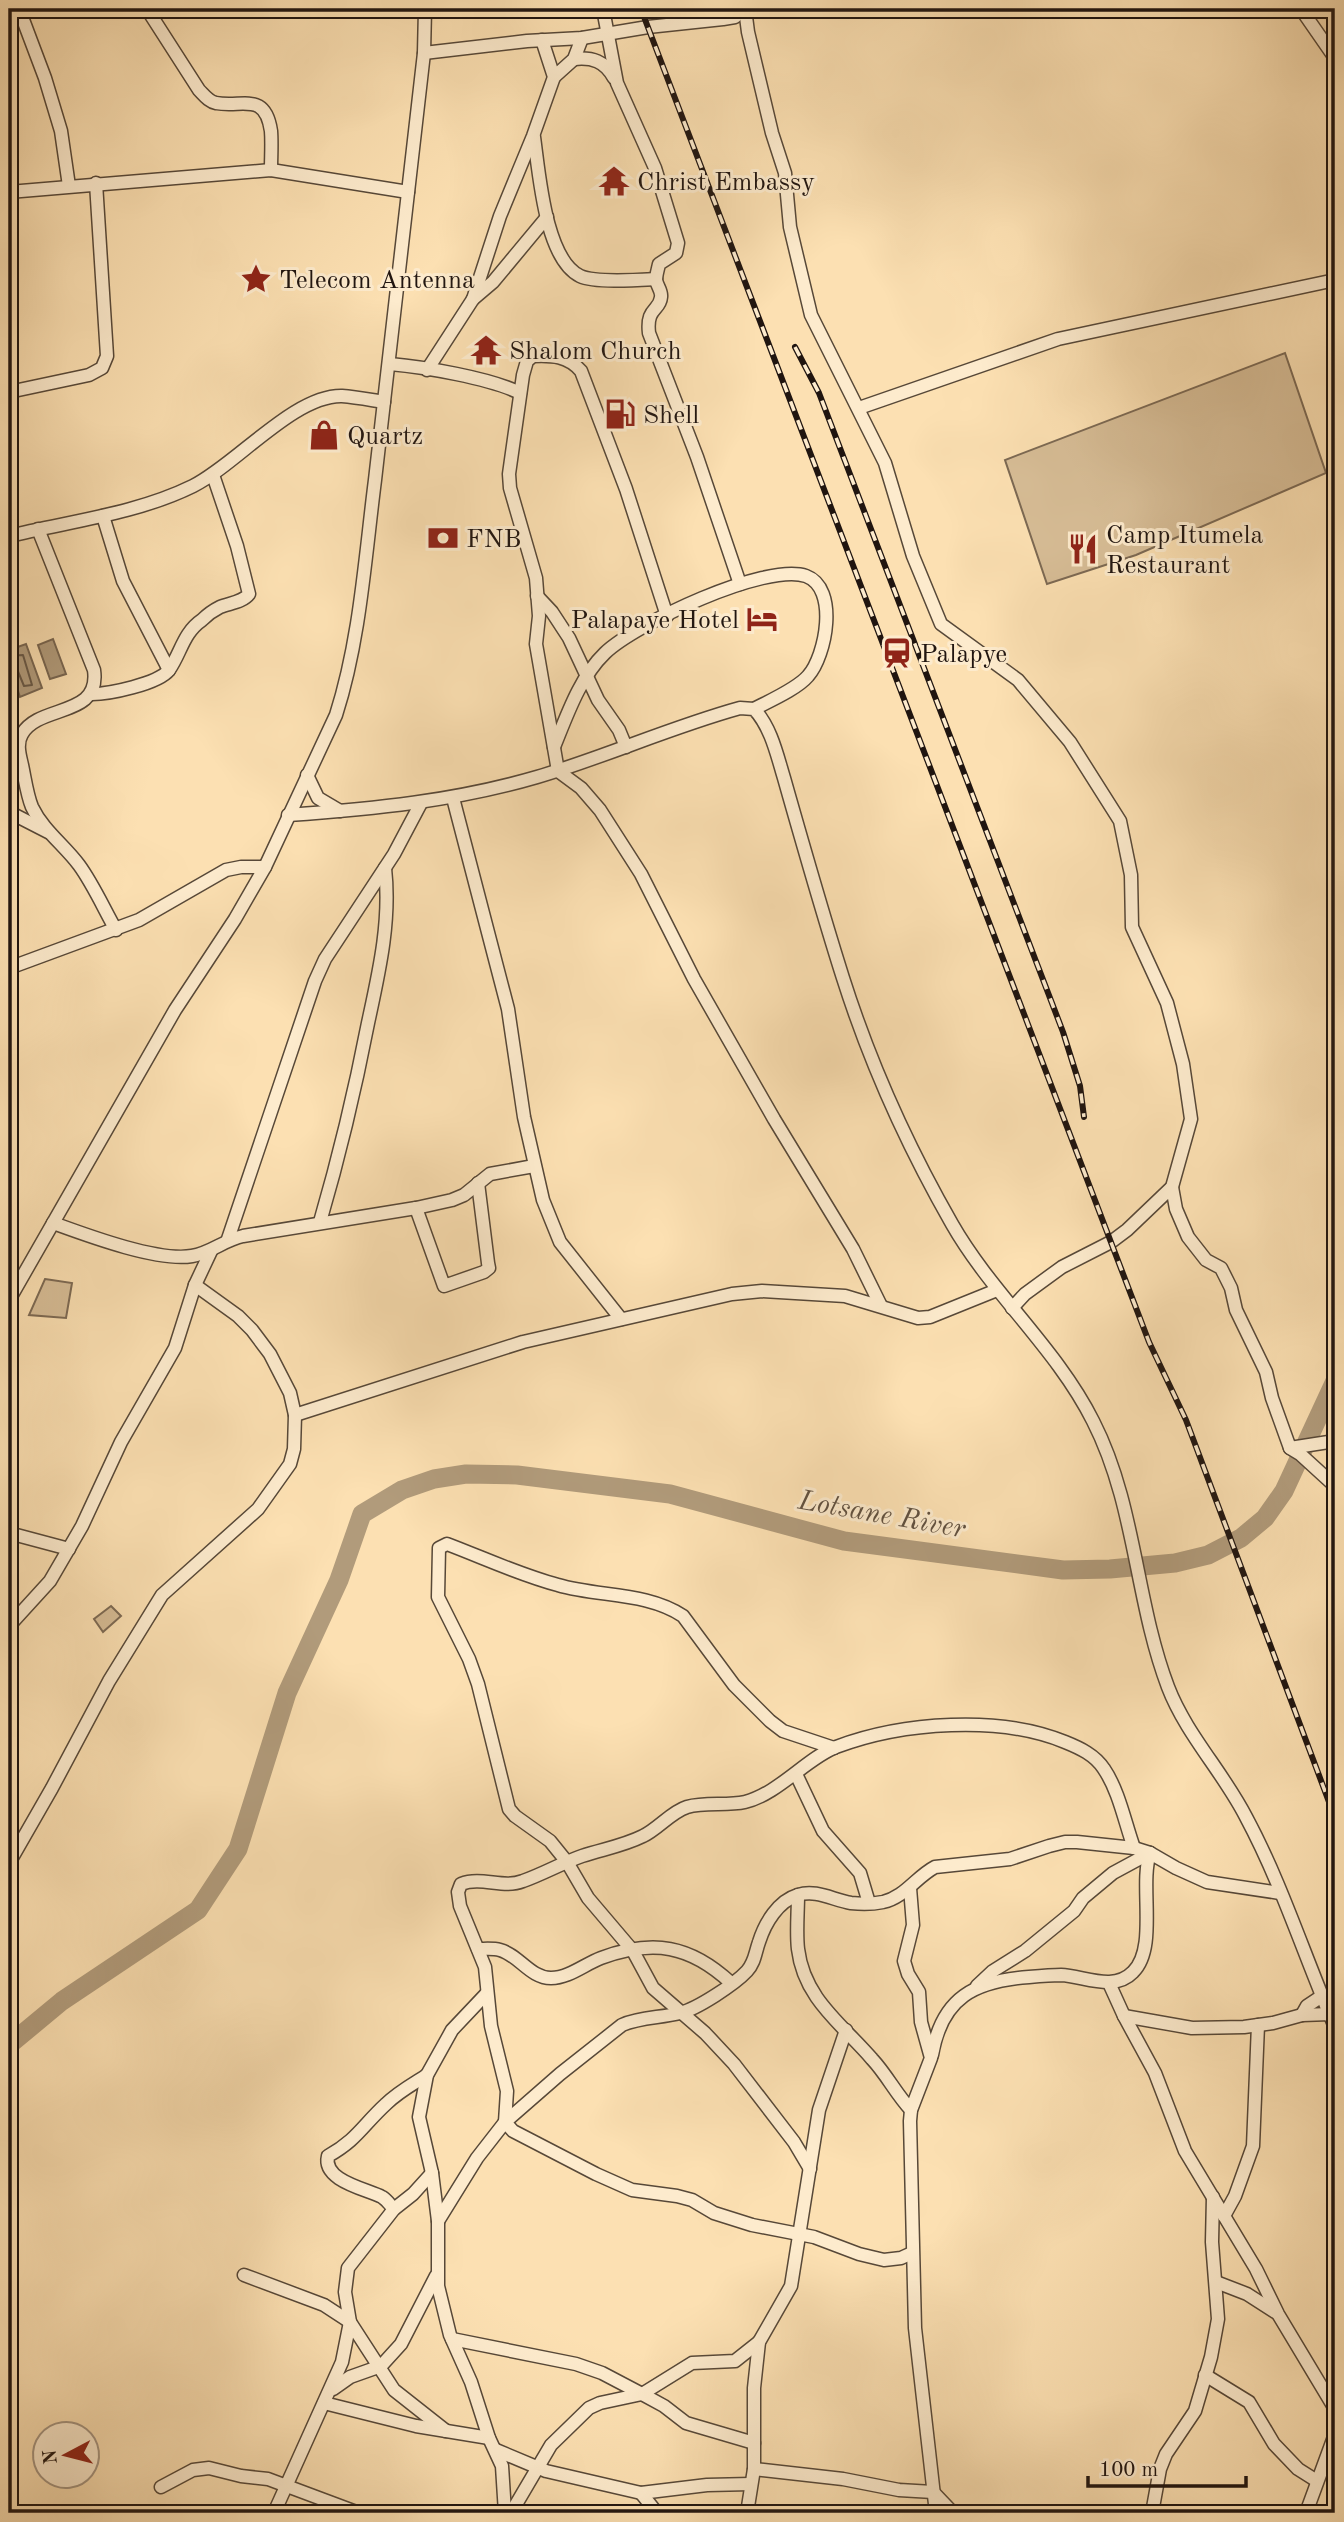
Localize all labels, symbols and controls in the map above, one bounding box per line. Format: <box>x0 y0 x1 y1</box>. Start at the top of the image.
temple icon: Christ Embassy <box>597 164 631 198</box>
place label: Christ Embassy <box>637 170 815 196</box>
place icon: Telecom Antenna <box>239 262 273 296</box>
place label: Telecom Antenna <box>279 268 475 294</box>
temple icon: Shalom Church <box>469 333 503 367</box>
place label: Shalom Church <box>509 339 682 365</box>
fuel station icon: Shell <box>603 397 637 431</box>
place label: Shell <box>643 403 699 429</box>
shop icon: Quartz <box>307 418 341 452</box>
place label: Quartz <box>347 424 423 450</box>
bank icon: FNB <box>426 521 460 555</box>
place label: Camp Itumela Restaurant <box>1106 523 1264 579</box>
place label: FNB <box>466 527 522 553</box>
restaurant icon: Camp Itumela Restaurant <box>1066 532 1100 566</box>
hotel icon: Palapaye Hotel <box>745 602 779 636</box>
place label: Palapaye Hotel <box>571 608 739 634</box>
station icon: Palapye <box>880 636 914 670</box>
place label: Palapye <box>920 642 1007 668</box>
water label: Lotsane River <box>795 1487 968 1545</box>
north arrow <box>32 2420 102 2490</box>
scale bar <box>1088 2445 1246 2489</box>
text: N <box>41 2448 62 2465</box>
text: 100 m <box>1099 2460 1158 2481</box>

